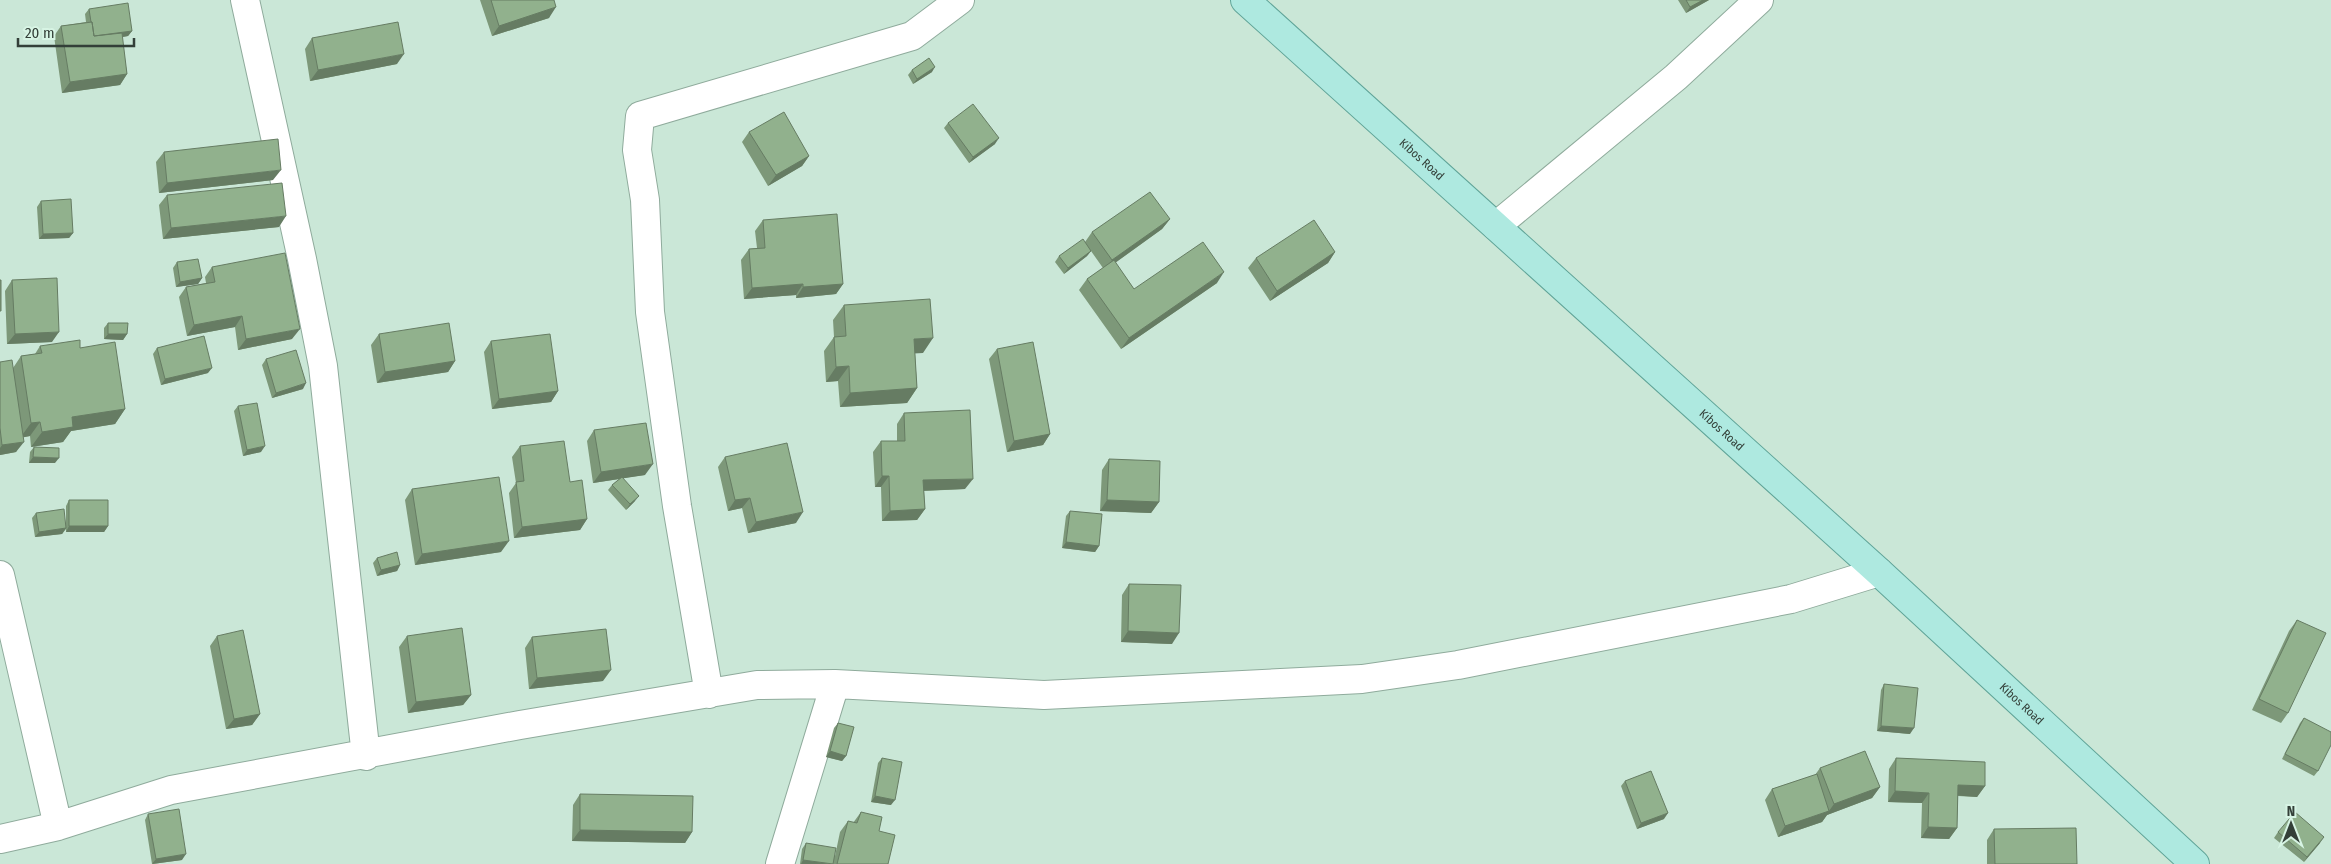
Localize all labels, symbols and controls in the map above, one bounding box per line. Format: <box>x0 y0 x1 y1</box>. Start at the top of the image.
scale bar <box>18 15 134 47</box>
text: 20 m <box>25 24 55 42</box>
street label: Kibos Road <box>1397 136 1447 183</box>
street label: Kibos Road <box>1697 406 1747 454</box>
street label: Kibos Road <box>1997 680 2046 728</box>
north arrow <box>2266 799 2316 849</box>
text: N <box>2287 803 2295 820</box>

